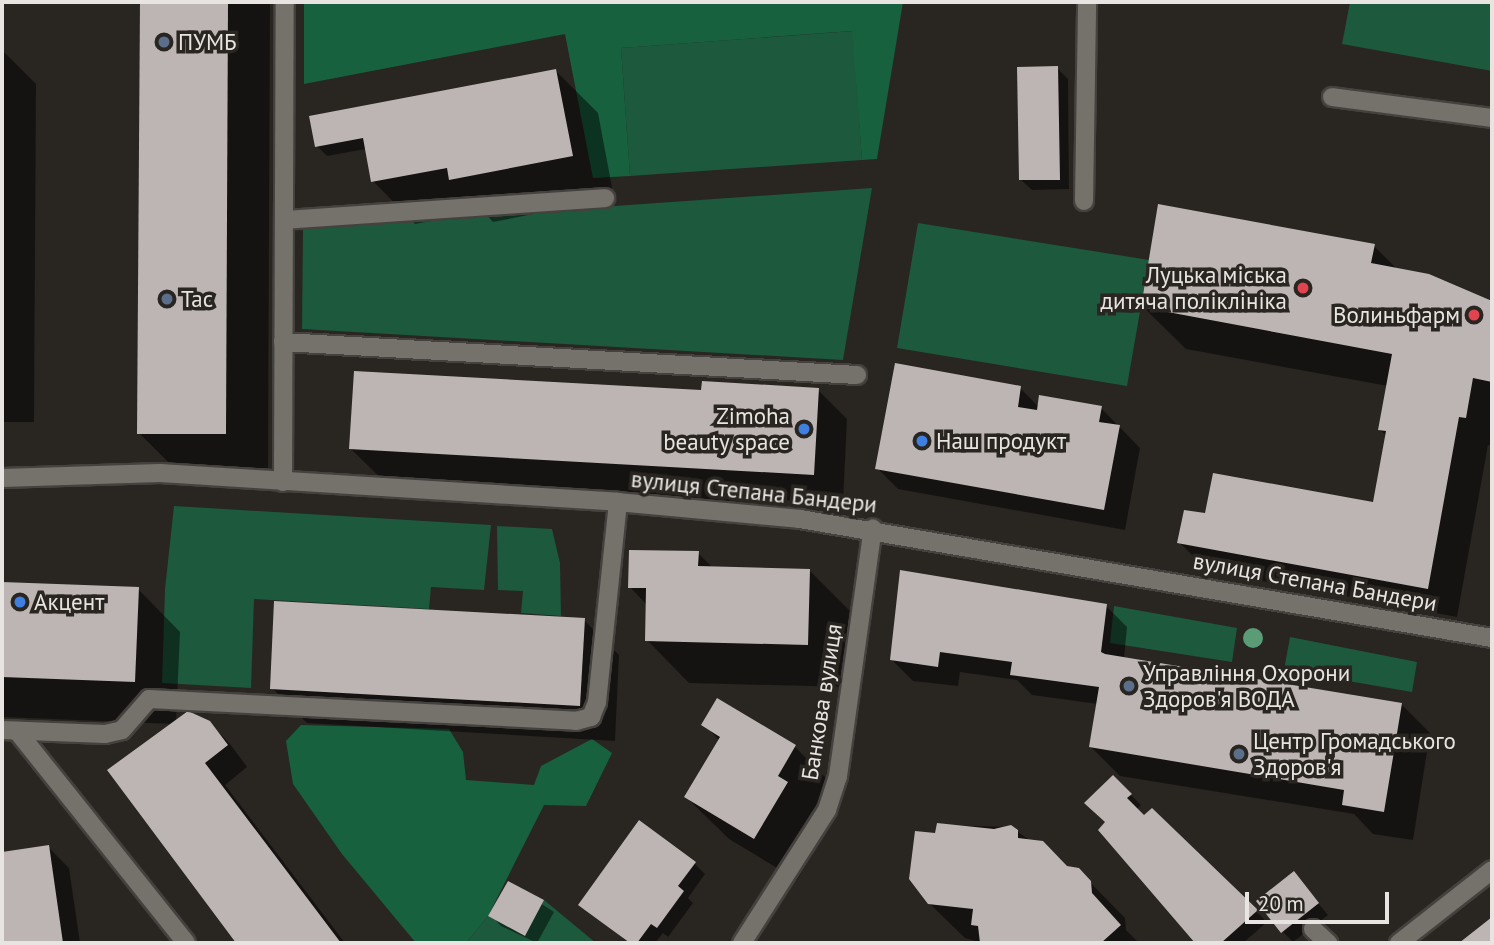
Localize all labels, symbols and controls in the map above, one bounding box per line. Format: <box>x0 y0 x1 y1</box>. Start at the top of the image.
place label: ПУМБ <box>178 28 237 56</box>
marker: ПУМБ <box>156 34 172 50</box>
place label: Луцька міська дитяча поліклініка <box>1100 261 1287 315</box>
marker: Луцька міська дитяча поліклініка <box>1293 278 1313 298</box>
place label: Тас <box>181 285 213 313</box>
marker: Тас <box>159 291 175 307</box>
place label: Волиньфарм <box>1333 301 1460 329</box>
marker: Волиньфарм <box>1466 307 1482 323</box>
place label: Zimoha beauty space <box>662 402 790 456</box>
marker: Zimoha beauty space <box>796 421 812 437</box>
place label: Наш продукт <box>936 427 1066 455</box>
marker: Наш продукт <box>914 433 930 449</box>
street label: вулиця Степана Бандери <box>630 465 878 519</box>
street label: вулиця Степана Бандери <box>1191 547 1439 617</box>
place label: Акцент <box>34 588 104 616</box>
marker: Акцент <box>12 594 28 610</box>
street label: Банкова вулиця <box>796 622 848 782</box>
place label: Управління Охорони Здоров'я ВОДА <box>1143 659 1350 713</box>
marker: Управління Охорони Здоров'я ВОДА <box>1121 678 1137 694</box>
place label: Центр Громадського Здоров'я <box>1253 727 1456 781</box>
marker: Центр Громадського Здоров'я <box>1231 746 1247 762</box>
scale bar <box>1249 878 1392 922</box>
text: 20 m <box>1258 890 1304 917</box>

